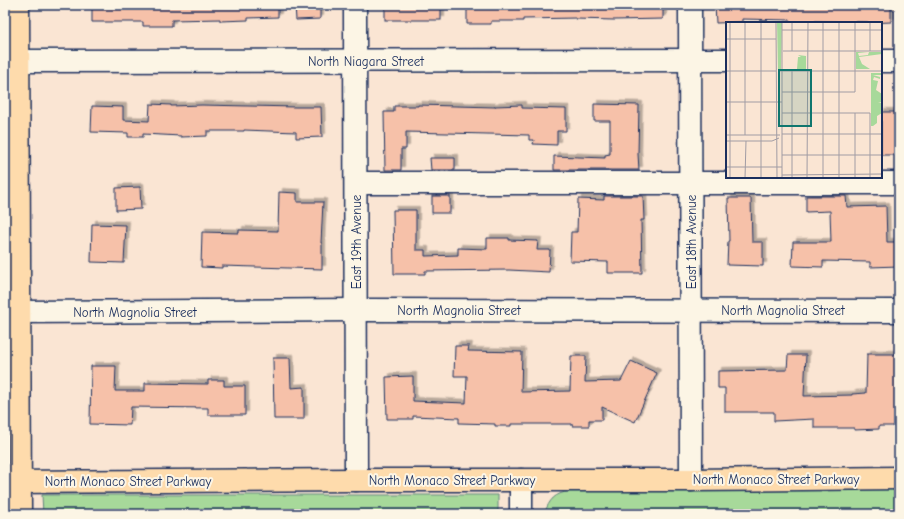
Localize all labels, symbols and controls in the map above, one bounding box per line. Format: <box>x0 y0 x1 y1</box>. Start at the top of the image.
inset map <box>726 22 882 178</box>
street label: North Niagara Street <box>308 54 425 69</box>
street label: East 19th Avenue <box>349 194 364 289</box>
street label: East 18th Avenue <box>684 194 699 289</box>
street label: North Magnolia Street <box>397 303 522 318</box>
street label: North Magnolia Street <box>721 303 846 318</box>
street label: North Magnolia Street <box>73 305 198 320</box>
street label: North Monaco Street Parkway <box>693 472 859 487</box>
street label: North Monaco Street Parkway <box>369 473 535 488</box>
street label: North Monaco Street Parkway <box>45 474 211 489</box>

